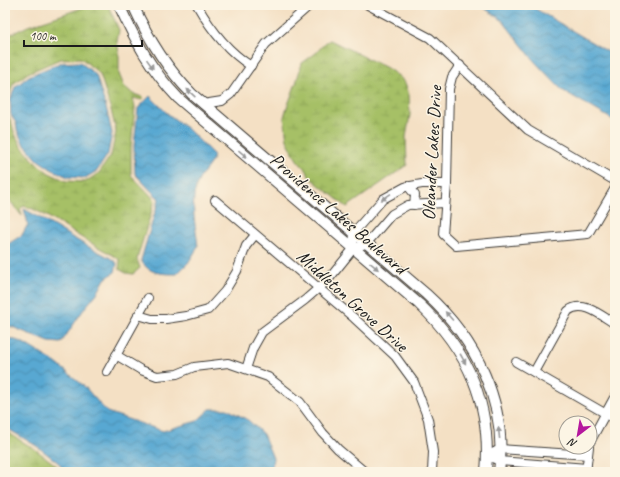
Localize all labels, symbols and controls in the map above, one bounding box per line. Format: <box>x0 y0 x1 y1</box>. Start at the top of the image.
scale bar <box>24 22 142 48</box>
text: 100 m <box>30 28 57 44</box>
one-way arrow <box>146 59 154 69</box>
street label: Oleander Lakes Drive <box>416 83 448 221</box>
one-way arrow <box>186 89 197 98</box>
street label: Providence Lakes Boulevard <box>265 148 414 282</box>
one-way arrow <box>238 149 249 158</box>
one-way arrow <box>381 194 392 201</box>
street label: Middleton Grove Drive <box>292 244 414 358</box>
one-way arrow <box>368 261 379 270</box>
one-way arrow <box>444 310 453 321</box>
one-way arrow <box>460 353 467 365</box>
north arrow <box>558 415 598 455</box>
one-way arrow <box>496 427 502 439</box>
text: N <box>564 435 579 451</box>

